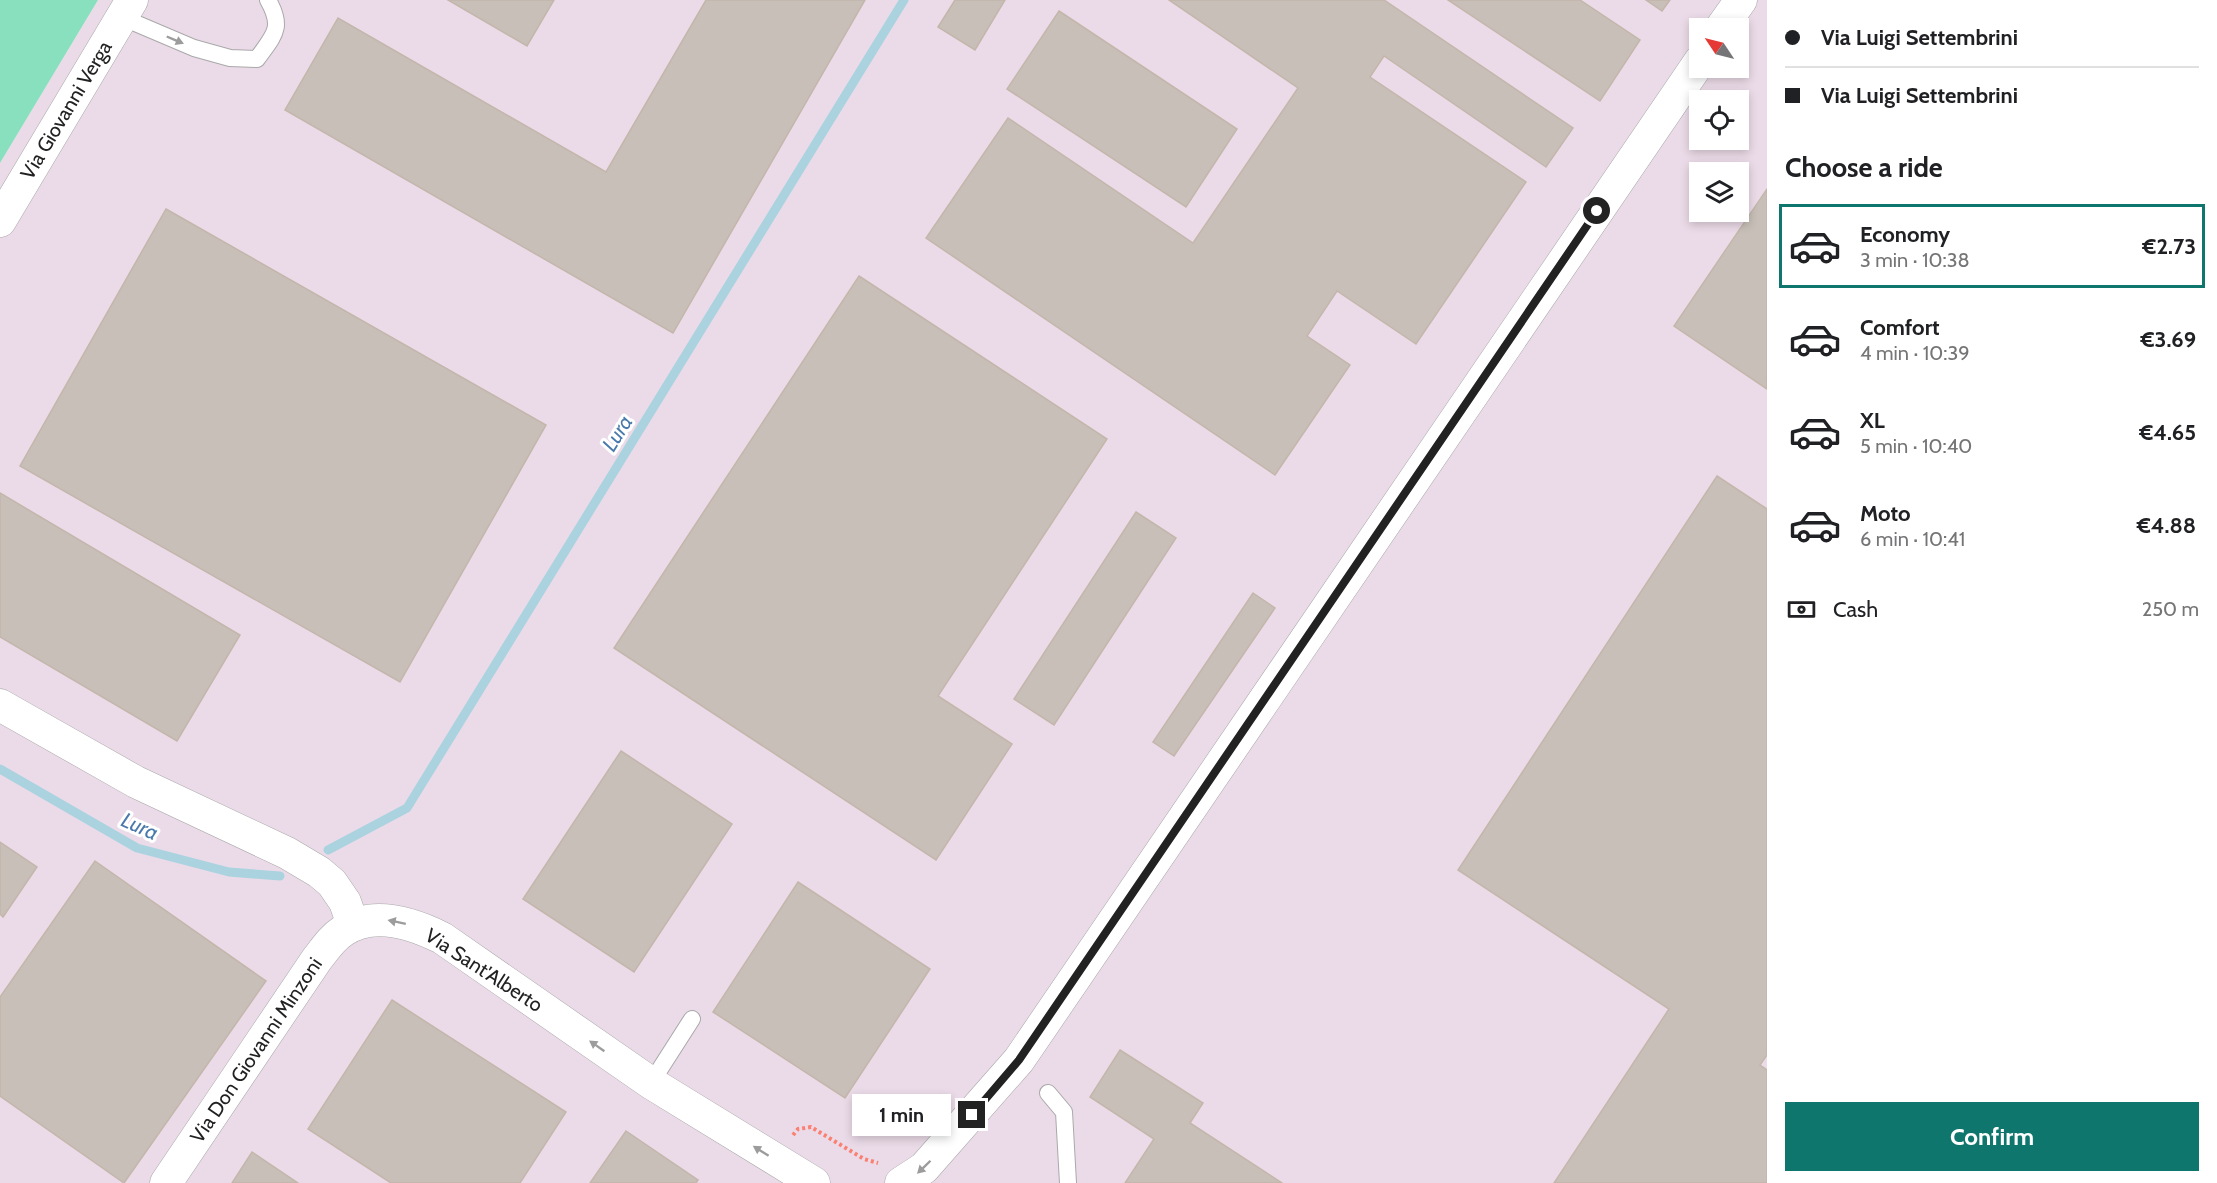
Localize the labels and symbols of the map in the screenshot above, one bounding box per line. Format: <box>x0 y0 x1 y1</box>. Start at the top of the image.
north arrow <box>1689 18 1749 78</box>
one-way arrow <box>167 35 185 45</box>
street label: Via Giovanni Verga <box>15 36 117 184</box>
route start <box>1583 197 1610 224</box>
water label: Lura <box>596 410 638 456</box>
water label: Lura <box>118 807 162 845</box>
one-way arrow <box>387 917 406 927</box>
street label: Via Sant'Alberto <box>421 923 547 1017</box>
street label: Via Don Giovanni Minzoni <box>185 953 327 1147</box>
one-way arrow <box>590 1040 606 1052</box>
callout: 1 min <box>852 1094 951 1136</box>
route end <box>958 1101 985 1128</box>
one-way arrow <box>753 1146 769 1157</box>
one-way arrow <box>918 1159 932 1173</box>

